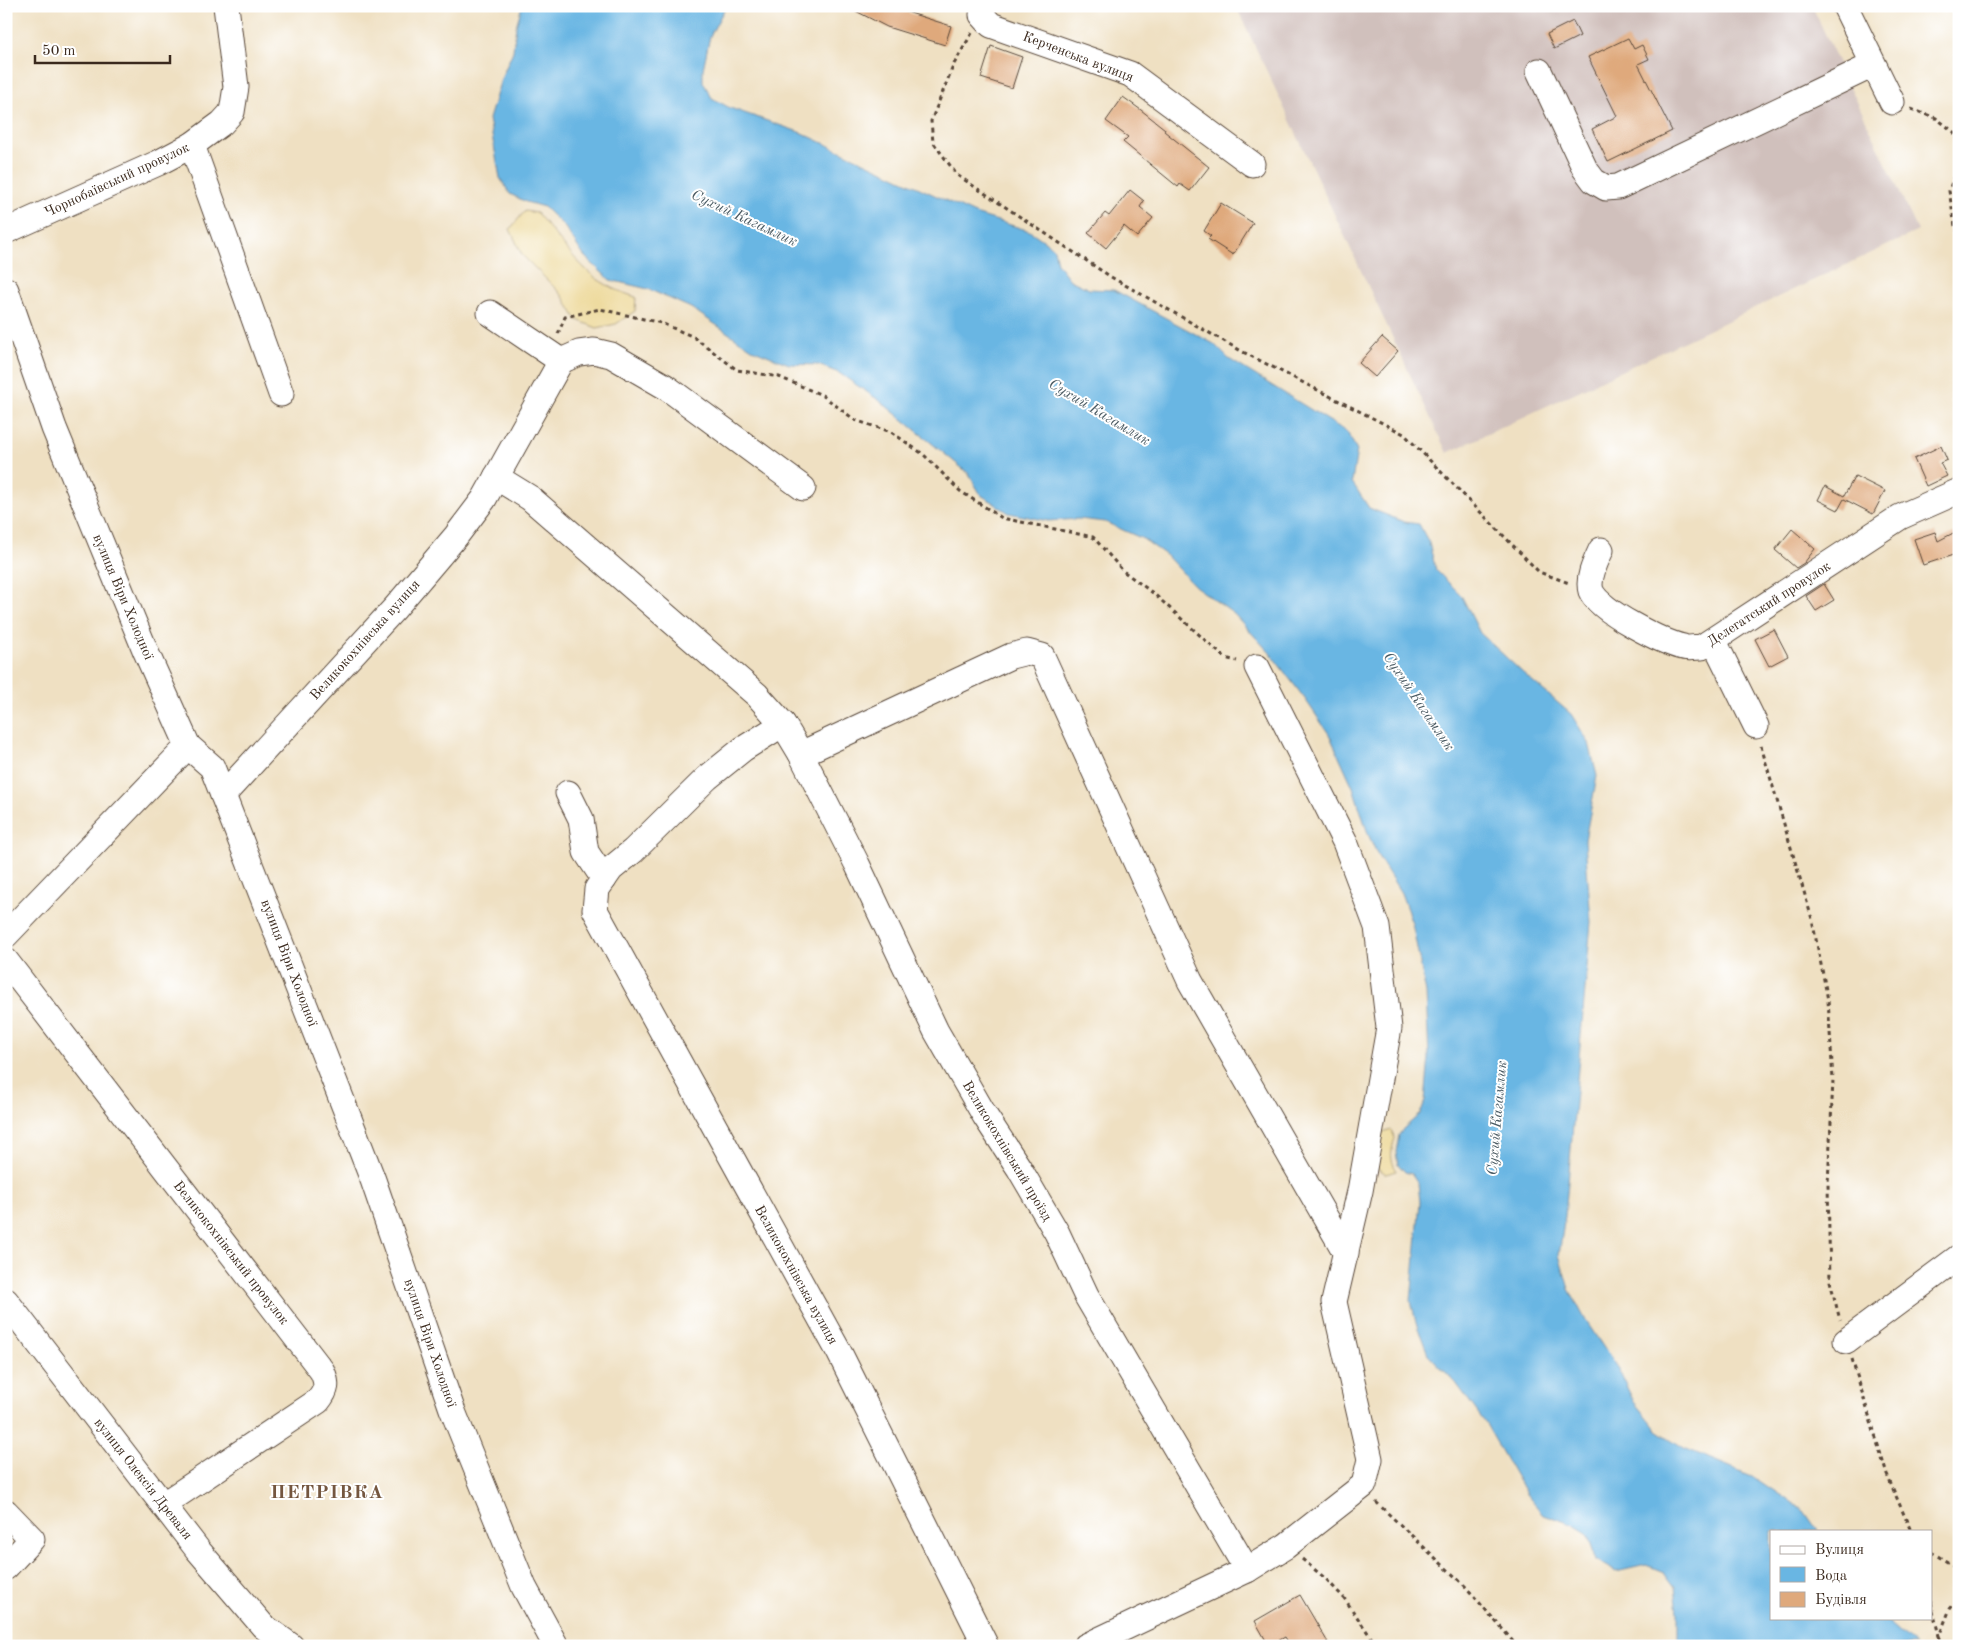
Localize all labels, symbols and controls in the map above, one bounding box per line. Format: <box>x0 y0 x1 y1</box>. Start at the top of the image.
street label: Керченська вулиця <box>1021 29 1135 85</box>
scale bar <box>35 32 170 64</box>
text: 50 m <box>42 44 76 59</box>
street label: Чорнобаївський провулок <box>43 140 191 220</box>
water label: Сухий Кагамлик <box>689 188 799 250</box>
water label: Сухий Кагамлик <box>1046 377 1152 449</box>
street label: вулиця Віри Холодної <box>90 532 156 662</box>
street label: Делегатський провулок <box>1705 559 1833 649</box>
street label: Великокохнівська вулиця <box>307 577 423 703</box>
water label: Сухий Кагамлик <box>1380 650 1456 754</box>
street label: вулиця Віри Холодної <box>258 897 320 1029</box>
water label: Сухий Кагамлик <box>1486 1060 1510 1176</box>
street label: Великокохнівський проїзд <box>960 1079 1054 1223</box>
street label: Великокохнівський провулок <box>171 1179 291 1327</box>
street label: Великокохнівська вулиця <box>752 1203 840 1347</box>
street label: вулиця Віри Холодної <box>401 1277 459 1409</box>
street label: вулиця Олексія Древаля <box>91 1416 195 1542</box>
district label: ПЕТРІВКА <box>270 1484 384 1503</box>
legend <box>1770 1530 1932 1620</box>
text: Вулиця <box>1815 1543 1864 1558</box>
text: Вода <box>1815 1569 1848 1584</box>
text: Будівля <box>1815 1593 1867 1608</box>

